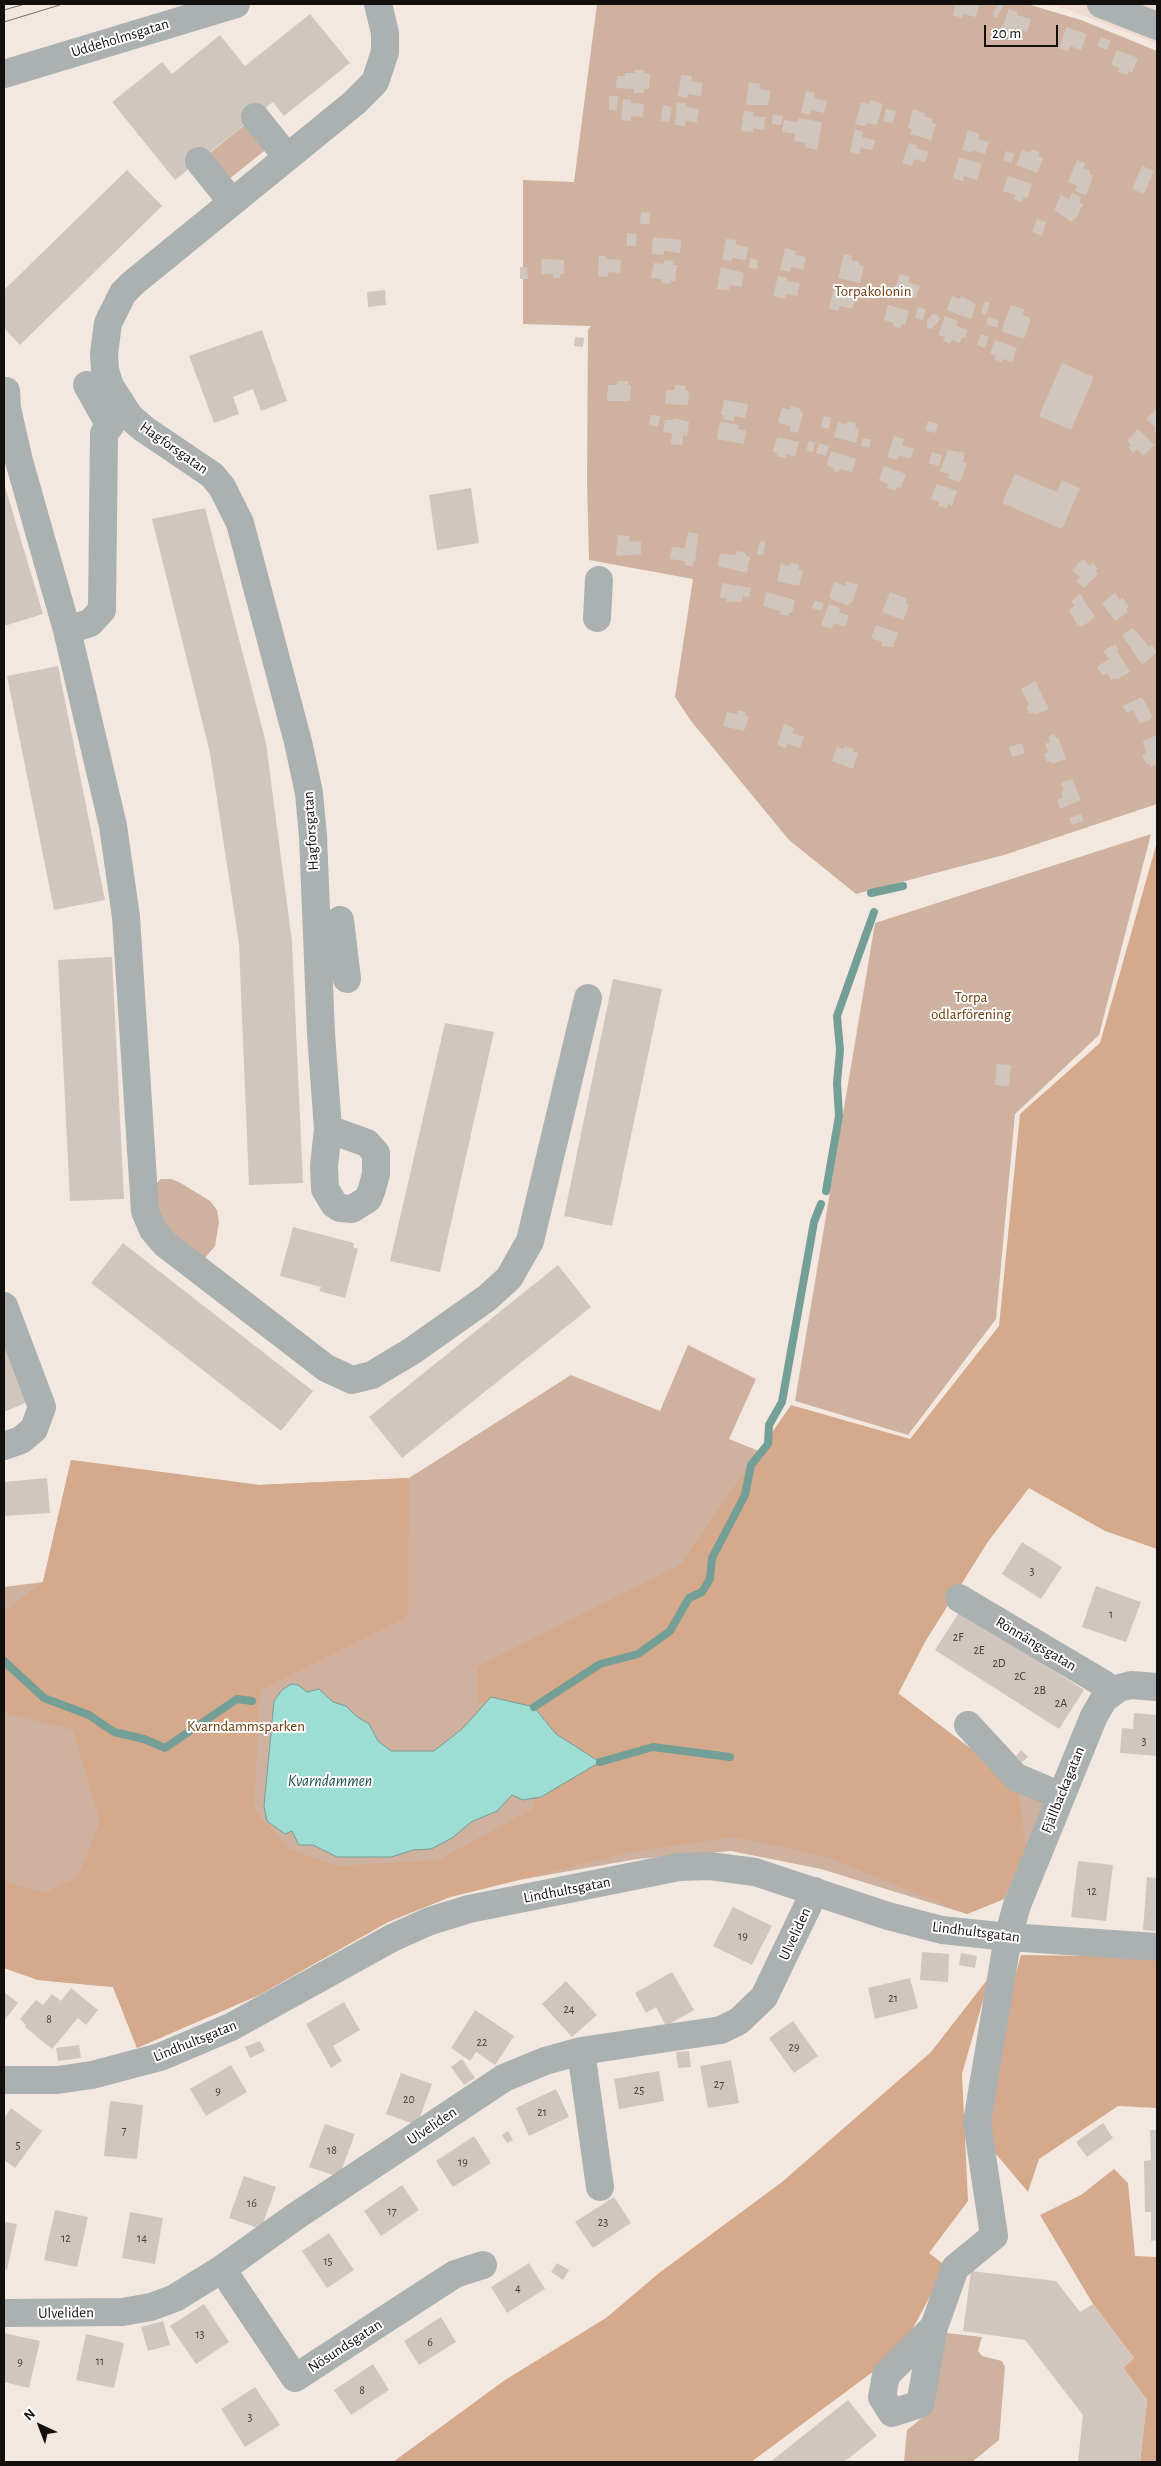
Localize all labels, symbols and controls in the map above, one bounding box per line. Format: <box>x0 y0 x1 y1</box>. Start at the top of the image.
street label: Uddeholmsgatan <box>69 15 171 61</box>
scale bar <box>986 15 1060 47</box>
text: 20 m <box>992 26 1021 41</box>
park label: Torpakolonin <box>835 282 911 300</box>
street label: Hagforsgatan <box>136 418 212 478</box>
street label: Hagforsgatan <box>299 791 323 871</box>
park label: Torpa odlarförening <box>931 988 1011 1023</box>
house number: 3 <box>1030 1564 1034 1578</box>
house number: 1 <box>1109 1607 1113 1621</box>
street label: Rönnängsgatan <box>992 1613 1080 1675</box>
house number: 2F <box>953 1630 963 1644</box>
house number: 2E <box>973 1643 985 1657</box>
house number: 2D <box>992 1656 1006 1670</box>
house number: 2C <box>1014 1669 1026 1683</box>
house number: 2B <box>1034 1683 1046 1697</box>
house number: 2A <box>1055 1696 1067 1710</box>
park label: Kvarndammsparken <box>187 1717 305 1735</box>
house number: 3 <box>1142 1734 1146 1748</box>
street label: Fjällbackagatan <box>1037 1744 1089 1836</box>
water label: Kvarndammen <box>288 1771 372 1791</box>
street label: Lindhultsgatan <box>522 1873 612 1907</box>
house number: 12 <box>1087 1884 1097 1898</box>
street label: Ulveliden <box>775 1905 815 1963</box>
street label: Lindhultsgatan <box>931 1918 1021 1946</box>
house number: 19 <box>738 1929 748 1943</box>
house number: 21 <box>888 1991 898 2005</box>
house number: 24 <box>563 2002 575 2016</box>
house number: 8 <box>46 2012 52 2026</box>
street label: Lindhultsgatan <box>151 2016 239 2066</box>
house number: 22 <box>477 2035 487 2049</box>
house number: 29 <box>788 2040 800 2054</box>
house number: 27 <box>714 2077 724 2091</box>
house number: 25 <box>634 2083 644 2097</box>
house number: 9 <box>215 2084 221 2098</box>
house number: 20 <box>403 2092 415 2106</box>
street label: Ulveliden <box>404 2103 460 2149</box>
house number: 21 <box>537 2105 547 2119</box>
house number: 7 <box>121 2123 127 2137</box>
house number: 5 <box>15 2138 21 2152</box>
house number: 18 <box>327 2143 337 2157</box>
house number: 19 <box>458 2155 468 2169</box>
house number: 16 <box>247 2196 257 2210</box>
house number: 17 <box>387 2204 397 2218</box>
house number: 23 <box>598 2215 608 2229</box>
house number: 12 <box>61 2231 71 2245</box>
house number: 14 <box>137 2231 147 2245</box>
house number: 15 <box>323 2254 333 2268</box>
house number: 4 <box>515 2281 521 2295</box>
street label: Ulveliden <box>38 2304 94 2322</box>
street label: Nösundsgatan <box>305 2315 385 2377</box>
house number: 13 <box>195 2327 205 2341</box>
house number: 6 <box>427 2335 433 2349</box>
house number: 11 <box>96 2354 104 2368</box>
house number: 9 <box>17 2355 23 2369</box>
house number: 8 <box>359 2383 365 2397</box>
north arrow <box>15 2401 65 2451</box>
text: N <box>21 2407 38 2423</box>
house number: 3 <box>248 2410 252 2424</box>

